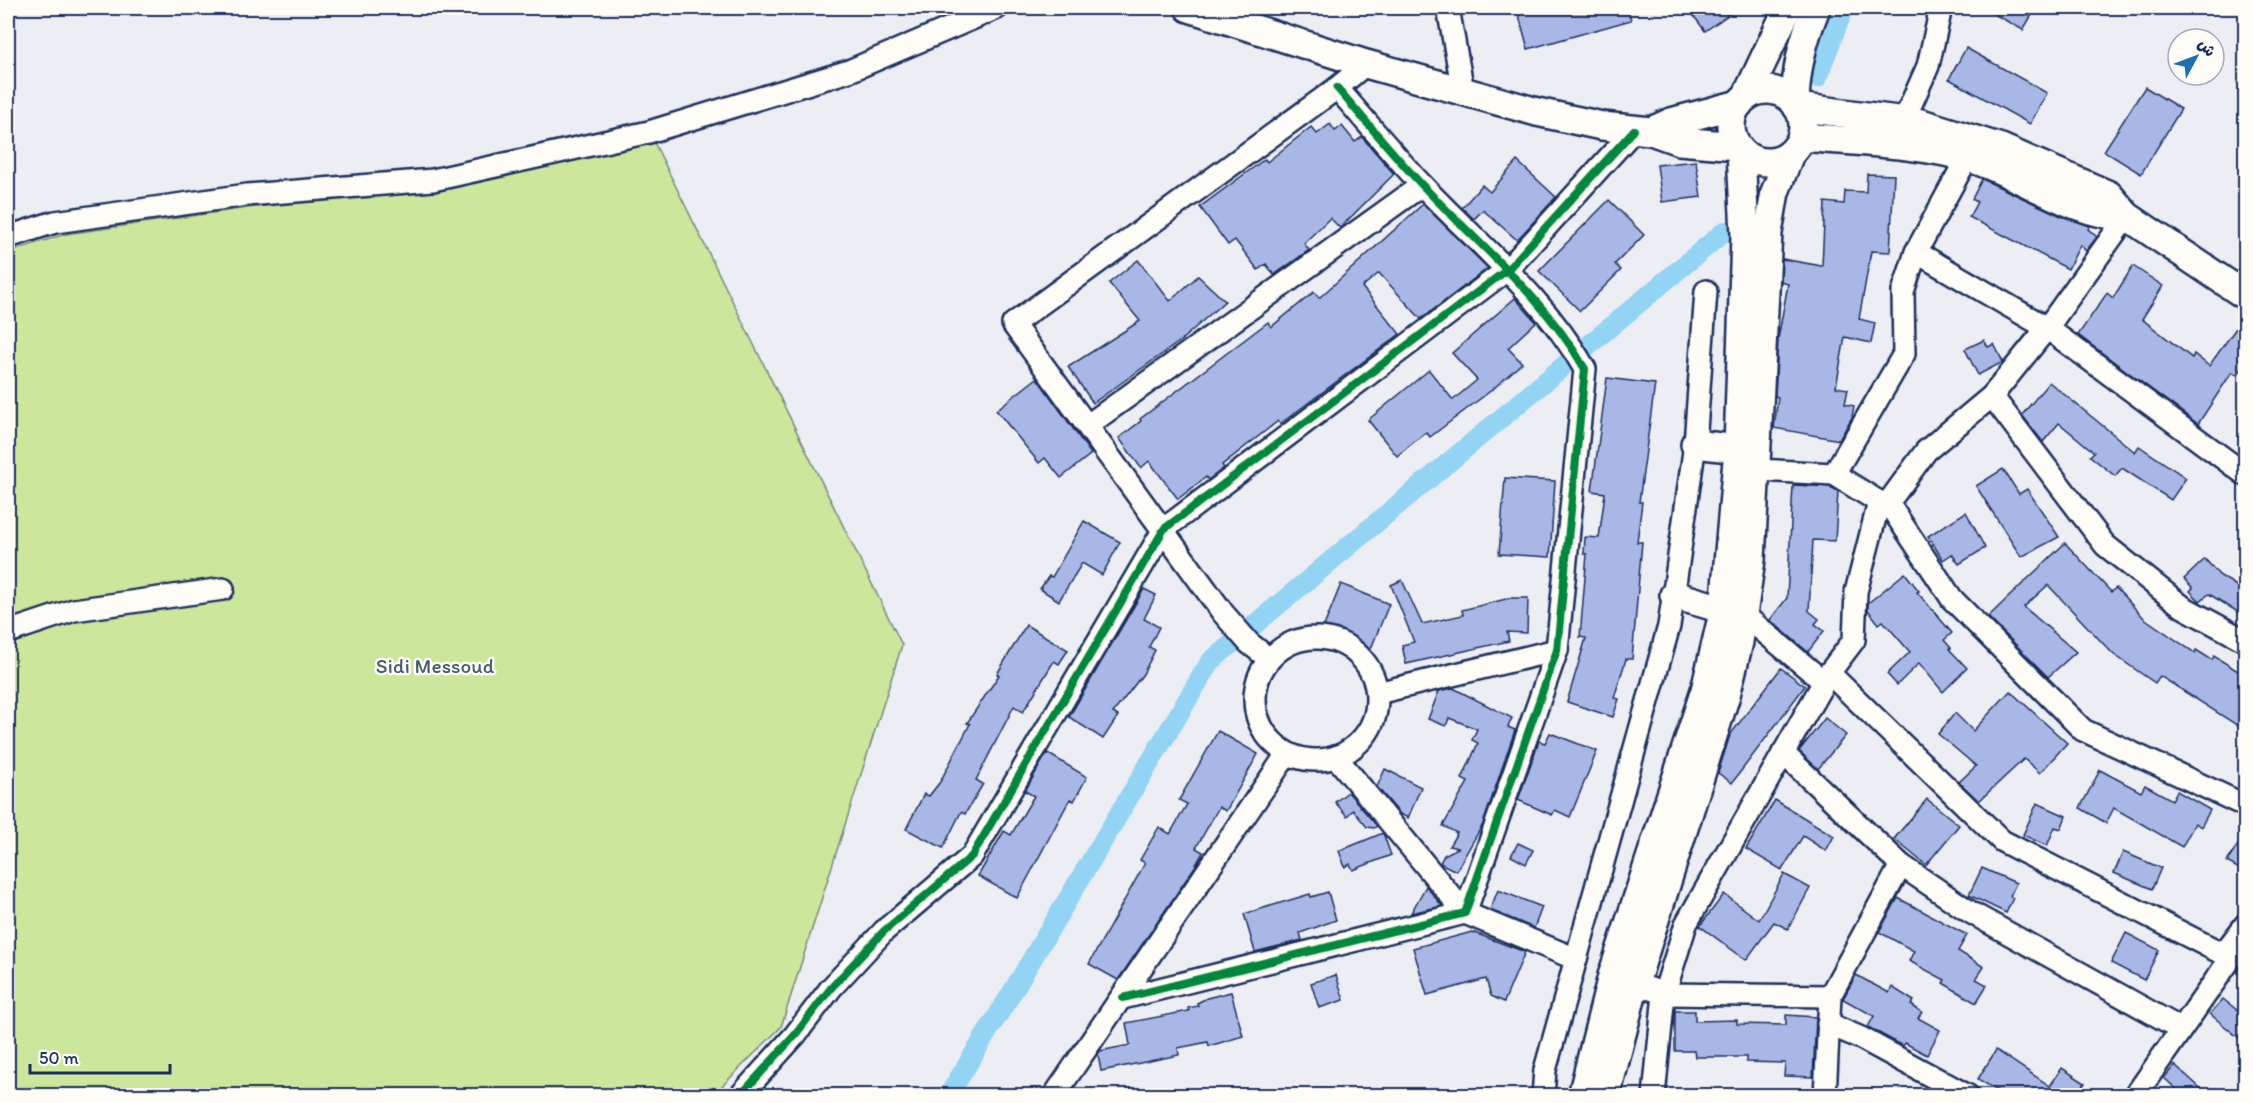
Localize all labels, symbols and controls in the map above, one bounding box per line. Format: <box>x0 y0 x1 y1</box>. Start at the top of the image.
north arrow <box>2166 27 2226 87</box>
text: ش <box>2194 35 2220 60</box>
park label: Sidi Messoud <box>376 653 495 678</box>
scale bar <box>30 1037 170 1075</box>
text: 50 m <box>39 1047 79 1069</box>

